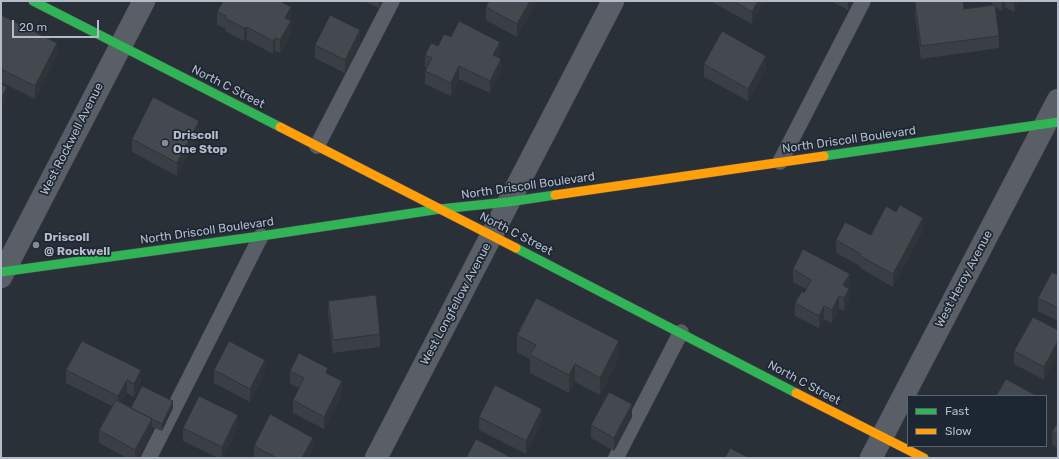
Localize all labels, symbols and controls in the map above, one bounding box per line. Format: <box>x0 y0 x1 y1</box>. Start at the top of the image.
scale bar <box>14 12 101 38</box>
text: 20 m <box>19 20 47 34</box>
street label: North C Street <box>189 62 267 112</box>
street label: West Rockwell Avenue <box>37 80 107 198</box>
street label: North Driscoll Boulevard <box>781 123 917 157</box>
place label: Driscoll One Stop <box>173 129 227 157</box>
marker: Driscoll One Stop <box>160 138 170 148</box>
street label: North Driscoll Boulevard <box>460 169 596 203</box>
street label: North C Street <box>477 209 555 259</box>
street label: North Driscoll Boulevard <box>139 214 275 248</box>
street label: West Heroy Avenue <box>932 228 996 330</box>
place label: Driscoll @ Rockwell <box>44 231 110 259</box>
marker: Driscoll @ Rockwell <box>31 240 41 250</box>
street label: West Longfellow Avenue <box>418 241 494 367</box>
street label: North C Street <box>765 358 843 408</box>
legend <box>907 395 1047 447</box>
text: Fast <box>945 404 969 418</box>
text: Slow <box>945 424 972 438</box>

